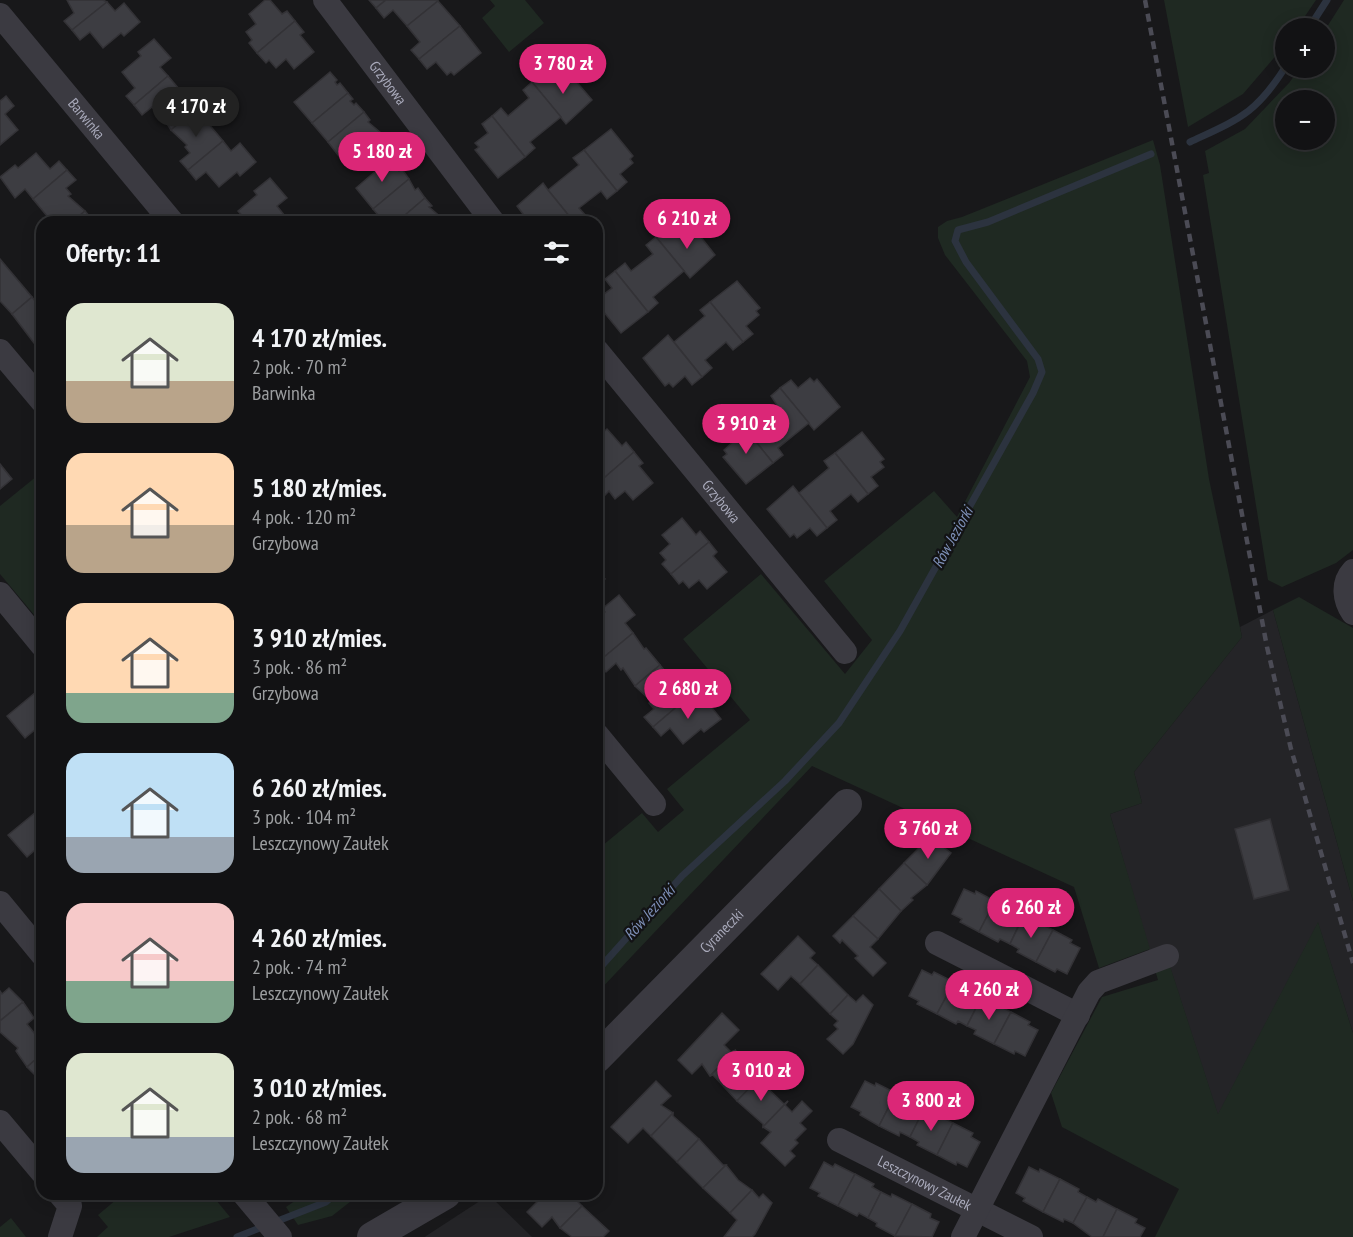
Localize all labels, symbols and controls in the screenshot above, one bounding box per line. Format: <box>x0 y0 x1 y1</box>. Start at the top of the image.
map controls <box>1275 18 1335 150</box>
button: + <box>1275 18 1335 78</box>
pin: 3 780 zł <box>501 44 625 95</box>
text: 3 780 zł <box>533 50 593 76</box>
street label: Grzybowa <box>365 57 411 108</box>
pin: 4 170 zł <box>134 87 258 138</box>
button: − <box>1275 90 1335 150</box>
text: 4 170 zł <box>166 93 226 119</box>
street label: Barwinka <box>64 94 109 143</box>
pin: 5 180 zł <box>320 132 444 183</box>
text: 5 180 zł <box>352 138 412 164</box>
pin: 6 210 zł <box>625 199 749 250</box>
text: 6 210 zł <box>657 205 717 231</box>
text: Oferty: 11 <box>66 236 161 269</box>
icon: filters <box>540 236 573 269</box>
text: 4 170 zł/mies. <box>252 321 387 354</box>
icon: home <box>114 327 186 399</box>
text: 2 pok. · 70 m² <box>252 354 347 380</box>
text: Barwinka <box>252 380 316 406</box>
pin: 3 910 zł <box>684 404 808 455</box>
text: 3 910 zł <box>716 410 776 436</box>
text: 5 180 zł/mies. <box>252 471 387 504</box>
street label: Grzybowa <box>698 476 745 527</box>
icon: home <box>114 477 186 549</box>
water label: Rów Jeziorki <box>927 501 978 571</box>
text: 4 pok. · 120 m² <box>252 504 356 530</box>
text: Grzybowa <box>252 530 319 556</box>
text: 3 910 zł/mies. <box>252 621 387 654</box>
icon: home <box>114 627 186 699</box>
text: 3 pok. · 86 m² <box>252 654 347 680</box>
pin: 2 680 zł <box>626 669 750 720</box>
text: 2 680 zł <box>658 675 718 701</box>
text: Grzybowa <box>252 680 319 706</box>
text: 6 260 zł/mies. <box>252 771 387 804</box>
icon: home <box>114 777 186 849</box>
text: 3 pok. · 104 m² <box>252 804 356 830</box>
pin: 3 760 zł <box>866 809 990 860</box>
text: 3 760 zł <box>898 815 958 841</box>
text: Leszczynowy Zaułek <box>252 830 389 856</box>
water label: Rów Jeziorki <box>619 879 681 944</box>
pin: 6 260 zł <box>969 888 1093 939</box>
text: 6 260 zł <box>1001 894 1061 920</box>
street label: Cyraneczki <box>696 905 747 957</box>
text: 4 260 zł/mies. <box>252 921 387 954</box>
icon: home <box>114 927 186 999</box>
text: 2 pok. · 74 m² <box>252 954 347 980</box>
pin: 4 260 zł <box>927 970 1051 1021</box>
text: 4 260 zł <box>959 976 1019 1002</box>
text: Leszczynowy Zaułek <box>252 980 389 1006</box>
pin: 3 010 zł <box>699 1051 823 1102</box>
text: 3 010 zł <box>731 1057 791 1083</box>
text: 3 010 zł/mies. <box>252 1071 387 1104</box>
icon: home <box>114 1077 186 1149</box>
pin: 3 800 zł <box>869 1081 993 1132</box>
text: 3 800 zł <box>901 1087 961 1113</box>
text: 2 pok. · 68 m² <box>252 1104 347 1130</box>
text: Leszczynowy Zaułek <box>252 1130 389 1156</box>
street label: Leszczynowy Zaułek <box>875 1151 975 1215</box>

